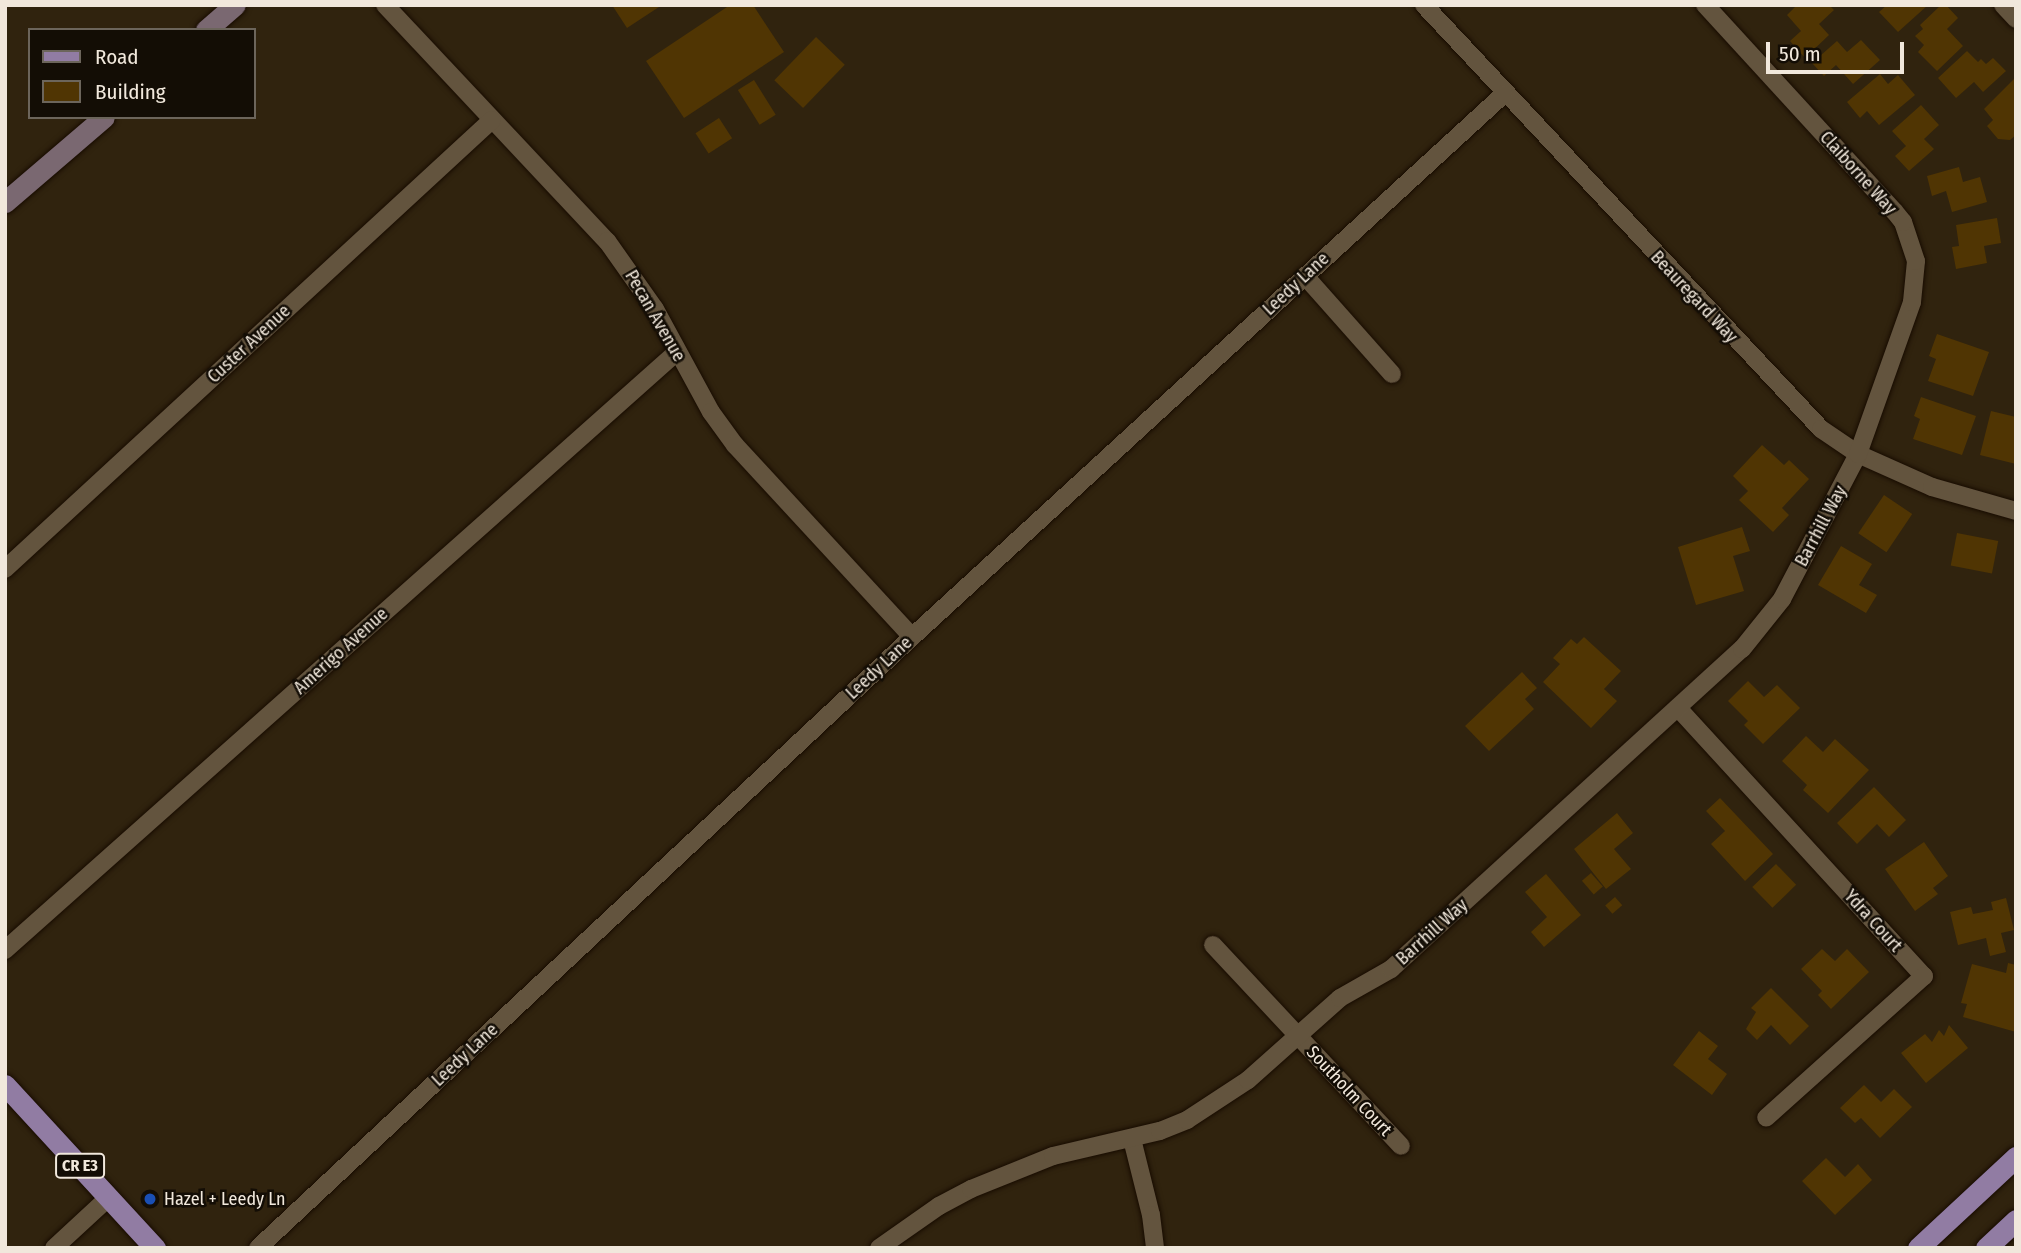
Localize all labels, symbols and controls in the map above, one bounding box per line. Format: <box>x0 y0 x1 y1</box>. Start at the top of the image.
legend <box>28 28 256 119</box>
scale bar <box>1769 28 1907 72</box>
text: 50 m <box>1779 41 1821 67</box>
text: Road <box>95 44 139 70</box>
text: Building <box>95 79 166 105</box>
street label: Claiborne Way <box>1815 127 1901 219</box>
street label: Beauregard Way <box>1646 247 1742 347</box>
street label: Leedy Lane <box>1259 248 1333 320</box>
street label: Pecan Avenue <box>620 266 690 366</box>
street label: Custer Avenue <box>203 300 295 388</box>
street label: Barrhill Way <box>1791 482 1851 570</box>
street label: Amerigo Avenue <box>290 603 392 699</box>
street label: Leedy Lane <box>842 632 916 704</box>
street label: Ydra Court <box>1839 885 1907 957</box>
street label: Barrhill Way <box>1392 894 1472 970</box>
street label: Leedy Lane <box>428 1019 502 1091</box>
street label: Southolm Court <box>1302 1041 1396 1141</box>
road number: CR E3 <box>54 1154 106 1178</box>
place label: Hazel + Leedy Ln <box>164 1188 286 1210</box>
marker: Hazel + Leedy Ln <box>142 1191 158 1207</box>

